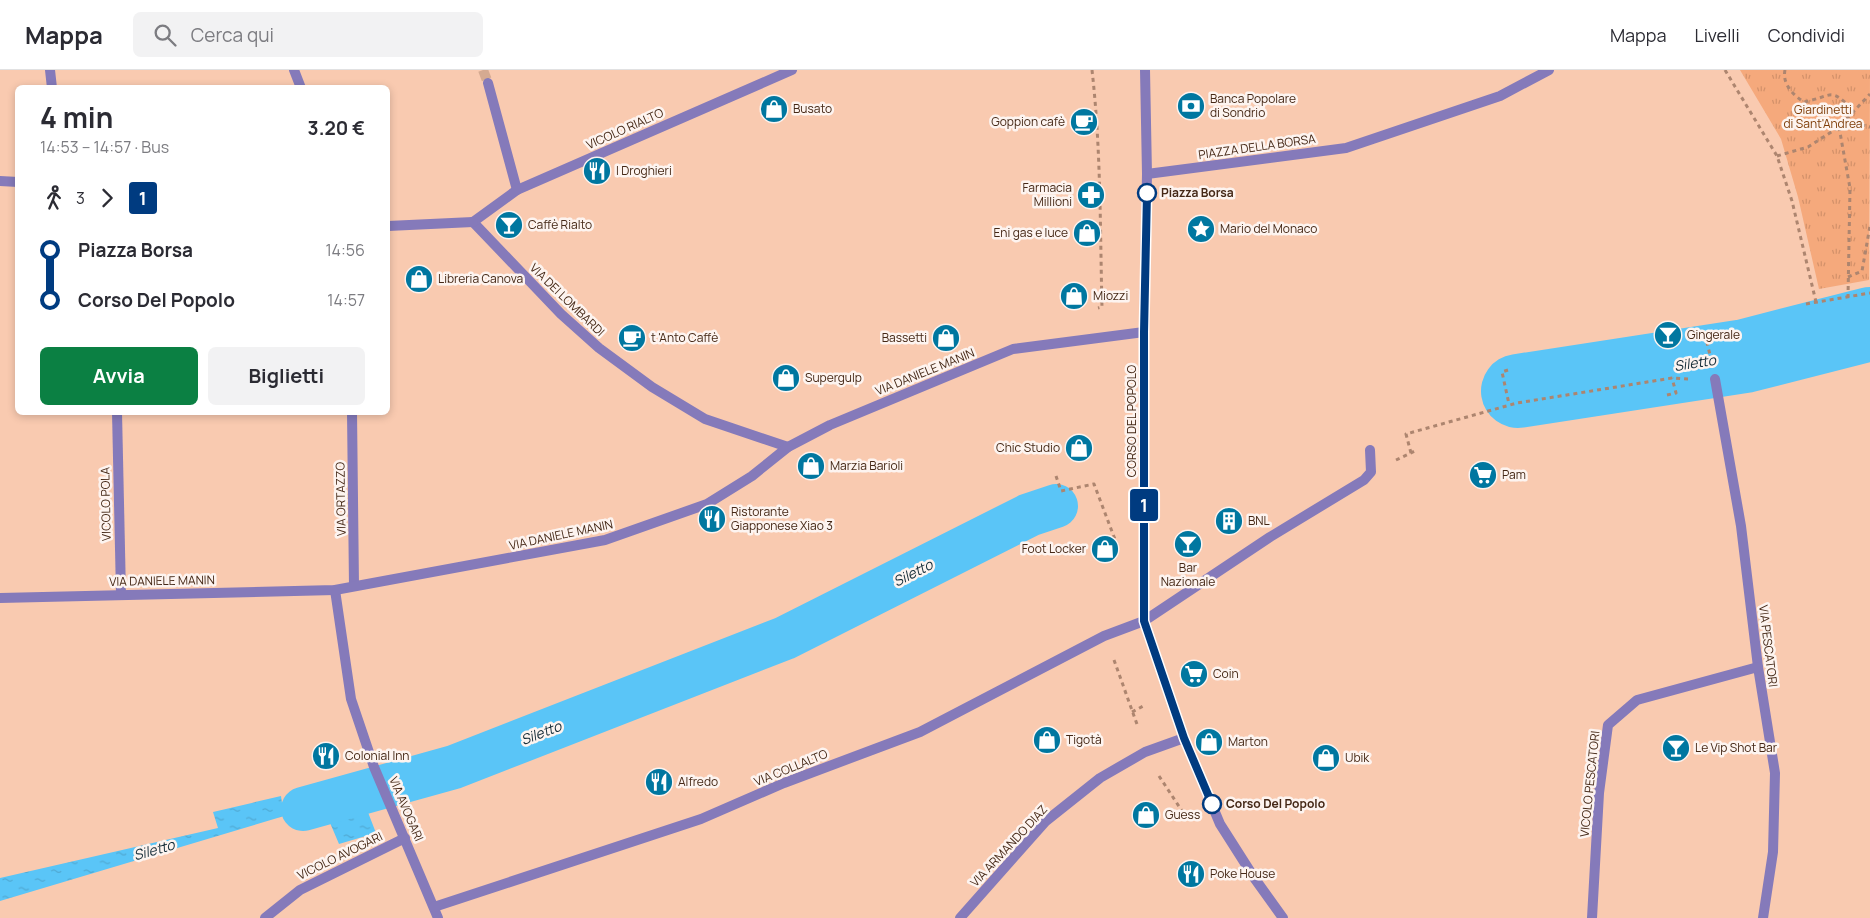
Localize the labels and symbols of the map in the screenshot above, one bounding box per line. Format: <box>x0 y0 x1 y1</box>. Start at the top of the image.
place label: Banca Popolare di Sondrio <box>1210 90 1296 121</box>
bank icon: Banca Popolare di Sondrio <box>1176 91 1206 121</box>
shop icon: Busato <box>759 94 789 124</box>
place label: Busato <box>793 100 832 117</box>
park label: Giardinetti di Sant'Andrea <box>1784 101 1863 132</box>
street label: VICOLO RIALTO <box>583 104 666 153</box>
cafe icon: Goppion cafè <box>1069 107 1099 137</box>
place label: Goppion cafè <box>991 113 1065 130</box>
street label: PIAZZA DELLA BORSA <box>1197 130 1317 163</box>
restaurant icon: I Droghieri <box>582 156 612 186</box>
place label: I Droghieri <box>616 162 672 179</box>
place label: Farmacia Millioni <box>1022 179 1072 210</box>
pharmacy icon: Farmacia Millioni <box>1076 180 1106 210</box>
marker: Piazza Borsa <box>1137 183 1157 203</box>
place label: Piazza Borsa <box>1161 184 1234 201</box>
bar icon: Caffè Rialto <box>494 210 524 240</box>
place icon: Mario del Monaco <box>1186 214 1216 244</box>
place label: Caffè Rialto <box>528 216 592 233</box>
shop icon: Eni gas e luce <box>1072 218 1102 248</box>
place label: Mario del Monaco <box>1220 220 1317 237</box>
place label: Eni gas e luce <box>994 224 1068 241</box>
street label: VIA DEI LOMBARDI <box>526 259 609 340</box>
shop icon: Libreria Canova <box>404 264 434 294</box>
place label: Libreria Canova <box>438 270 523 287</box>
shop icon: Miozzi <box>1059 281 1089 311</box>
place label: Miozzi <box>1093 287 1128 304</box>
bar icon: Gingerale <box>1653 320 1683 350</box>
cafe icon: t 'Anto Caffè <box>617 323 647 353</box>
shop icon: Bassetti <box>931 323 961 353</box>
place label: Gingerale <box>1687 326 1740 343</box>
place label: t 'Anto Caffè <box>651 329 718 346</box>
place label: Bassetti <box>882 329 927 346</box>
street label: VIA DANIELE MANIN <box>873 344 977 399</box>
water label: Siletto <box>1673 350 1718 375</box>
shop icon: Supergulp <box>771 363 801 393</box>
street label: CORSO DEL POPOLO <box>1123 364 1140 477</box>
place label: Supergulp <box>805 369 862 386</box>
shop icon: Chic Studio <box>1064 433 1094 463</box>
place label: Chic Studio <box>996 439 1060 456</box>
shop icon: Marzia Barioli <box>796 451 826 481</box>
place label: Marzia Barioli <box>830 457 903 474</box>
supermarket icon: Pam <box>1468 460 1498 490</box>
street label: VIA ORTAZZO <box>331 461 350 536</box>
place label: Pam <box>1502 466 1526 483</box>
street label: VICOLO POLA <box>96 467 115 541</box>
line badge: 1 <box>1128 489 1160 521</box>
place label: Ristorante Giapponese Xiao 3 <box>731 503 833 534</box>
restaurant icon: Ristorante Giapponese Xiao 3 <box>697 504 727 534</box>
building icon: BNL <box>1214 506 1244 536</box>
place label: BNL <box>1248 512 1270 529</box>
street label: VIA DANIELE MANIN <box>507 515 614 554</box>
bar icon: Bar Nazionale <box>1173 529 1203 559</box>
shop icon: Foot Locker <box>1090 534 1120 564</box>
place label: Foot Locker <box>1022 540 1087 557</box>
water label: Siletto <box>890 554 936 591</box>
place label: Bar Nazionale <box>1161 559 1215 590</box>
street label: VIA DANIELE MANIN <box>109 571 215 590</box>
street label: VIA PESCATORI <box>1755 604 1782 688</box>
supermarket icon: Coin <box>1179 659 1209 689</box>
place label: Coin <box>1213 665 1239 682</box>
water label: Siletto <box>518 716 565 749</box>
shop icon: Tigotà <box>1032 725 1062 755</box>
shop icon: Marton <box>1194 727 1224 757</box>
street label: VICOLO PESCATORI <box>1575 730 1604 838</box>
place label: Tigotà <box>1066 731 1102 748</box>
place label: Marton <box>1228 733 1268 750</box>
bar icon: Le Vip Shot Bar <box>1661 733 1691 763</box>
place label: Le Vip Shot Bar <box>1695 739 1778 756</box>
restaurant icon: Colonial Inn <box>311 741 341 771</box>
shop icon: Ubik <box>1311 743 1341 773</box>
street label: VIA COLLALTO <box>751 745 830 790</box>
place label: Colonial Inn <box>345 747 409 764</box>
place label: Ubik <box>1345 749 1370 766</box>
restaurant icon: Alfredo <box>644 767 674 797</box>
place label: Alfredo <box>678 773 718 790</box>
street label: VIA AVOGARI <box>385 774 428 844</box>
marker: Corso Del Popolo <box>1202 794 1222 814</box>
place label: Corso Del Popolo <box>1226 795 1325 812</box>
shop icon: Guess <box>1131 800 1161 830</box>
street label: VIA ARMANDO DIAZ <box>966 801 1051 890</box>
place label: Guess <box>1165 806 1200 823</box>
street label: VICOLO AVOGARI <box>294 828 385 884</box>
water label: Siletto <box>131 834 177 864</box>
restaurant icon: Poke House <box>1176 859 1206 889</box>
place label: Poke House <box>1210 865 1275 882</box>

